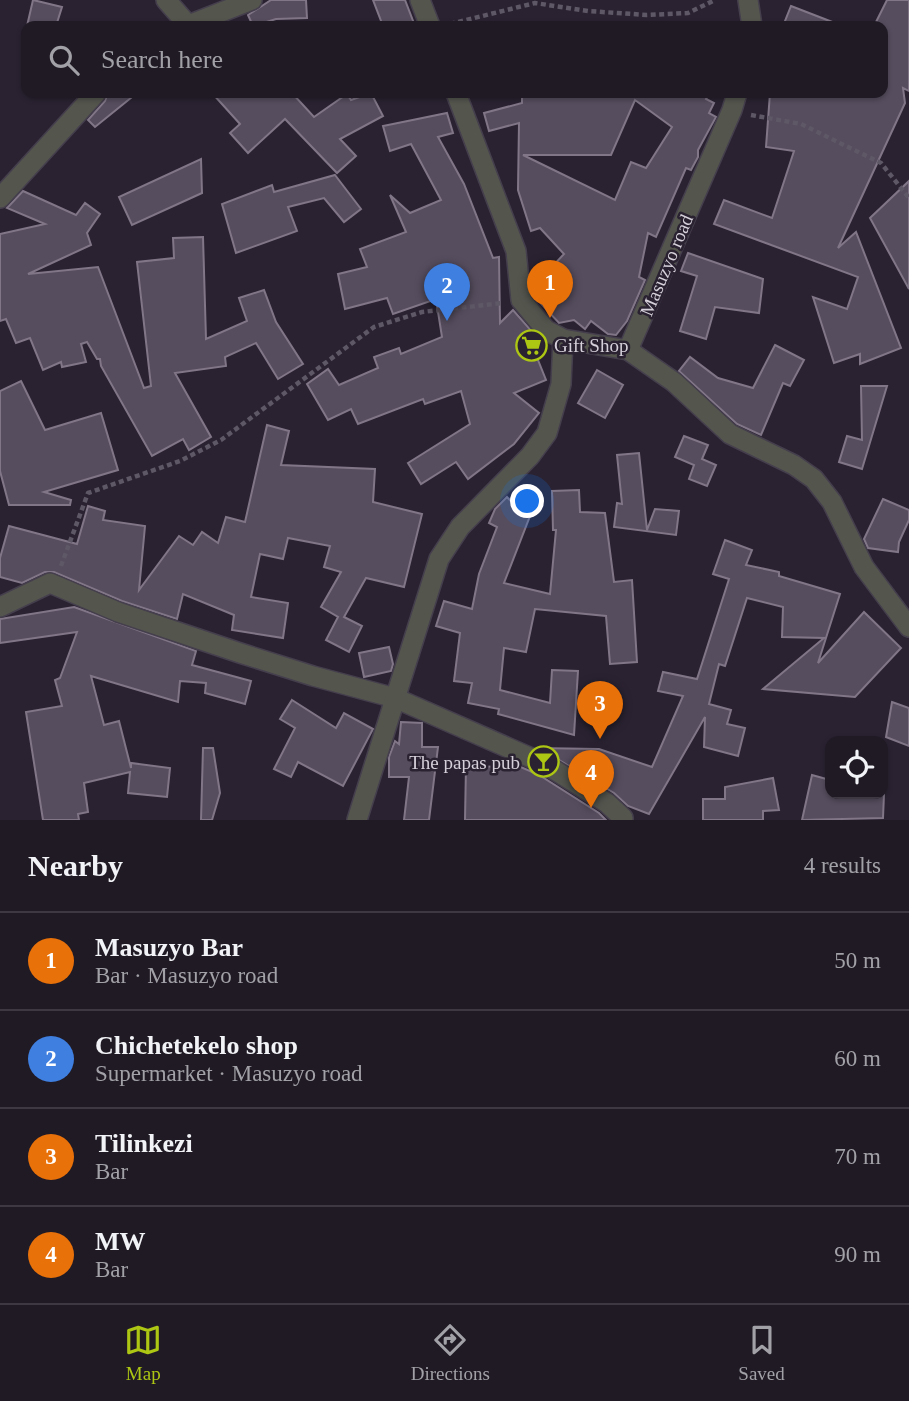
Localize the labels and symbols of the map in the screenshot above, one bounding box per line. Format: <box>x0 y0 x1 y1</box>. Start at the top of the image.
street label: Masuzyo road <box>636 211 697 319</box>
pin: 1 <box>527 260 573 318</box>
pin: 2 <box>424 263 470 321</box>
supermarket icon: Gift Shop <box>514 328 548 362</box>
place label: Gift Shop <box>554 335 628 356</box>
your location <box>510 484 544 518</box>
pin: 3 <box>577 681 623 739</box>
bar icon: The papas pub <box>526 745 560 779</box>
pin: 4 <box>568 750 614 808</box>
place label: The papas pub <box>409 752 520 773</box>

